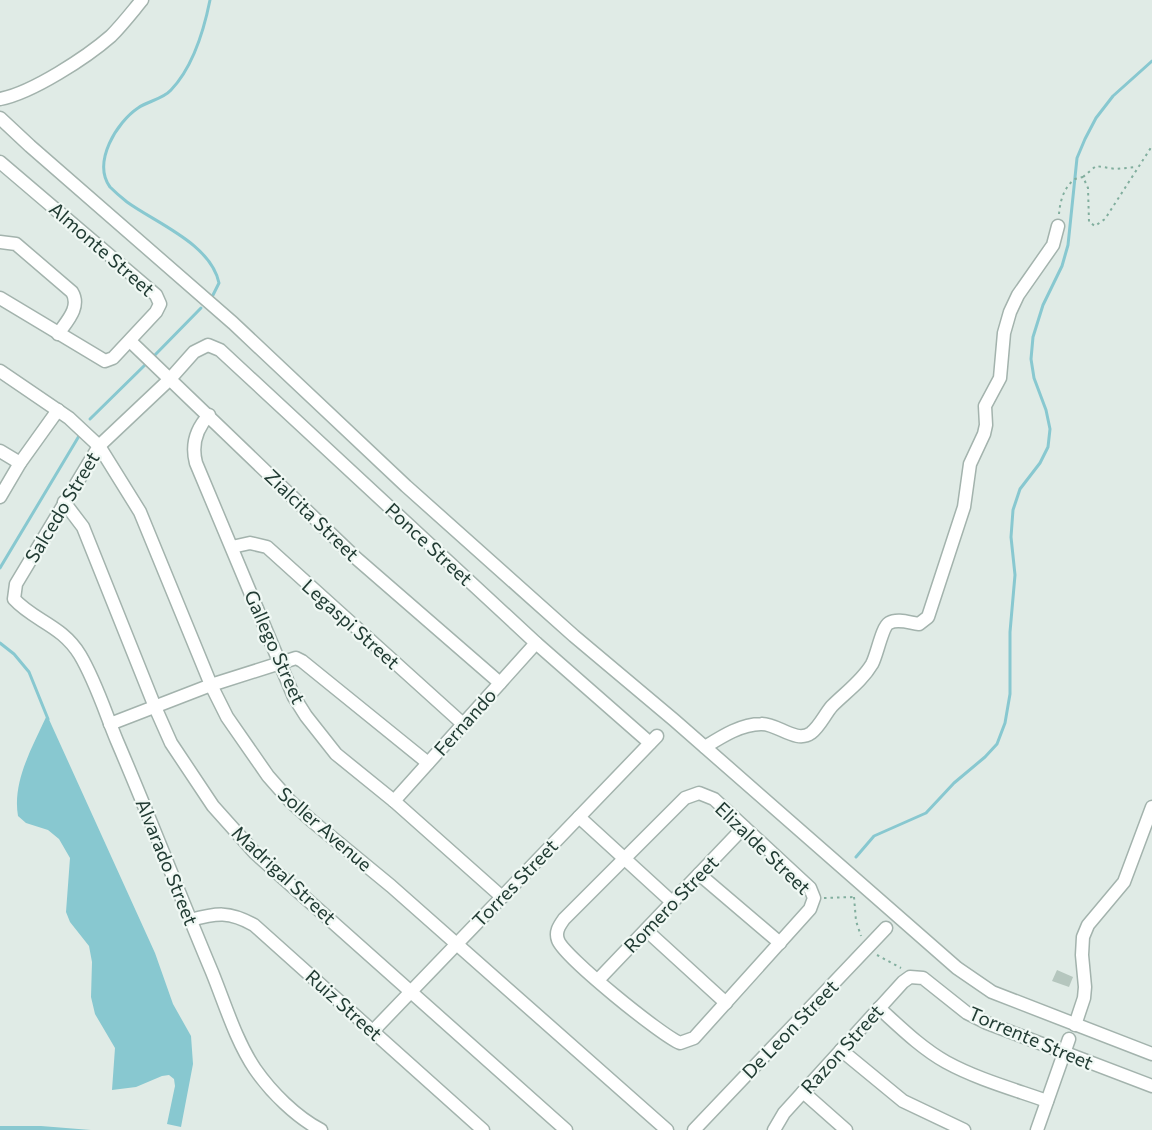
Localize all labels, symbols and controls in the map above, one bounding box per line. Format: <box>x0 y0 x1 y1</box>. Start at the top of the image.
street label: Almonte Street <box>45 197 160 301</box>
street label: Salcedo Street <box>20 447 104 566</box>
street label: Zialcita Street <box>261 464 364 565</box>
street label: Ponce Street <box>381 498 478 590</box>
street label: Legaspi Street <box>298 574 405 674</box>
street label: Gallego Street <box>240 586 311 708</box>
street label: Fernando <box>429 683 501 760</box>
street label: Soller Avenue <box>274 782 377 876</box>
street label: Alvarado Street <box>132 795 203 929</box>
street label: Elizalde Street <box>711 796 816 899</box>
street label: Madrigal Street <box>228 821 341 929</box>
street label: Torres Street <box>467 834 562 931</box>
street label: Romero Street <box>619 850 723 957</box>
street label: Ruiz Street <box>301 964 387 1045</box>
street label: De Leon Street <box>737 974 843 1083</box>
street label: Razon Street <box>796 999 888 1098</box>
street label: Torrente Street <box>966 1001 1097 1074</box>

